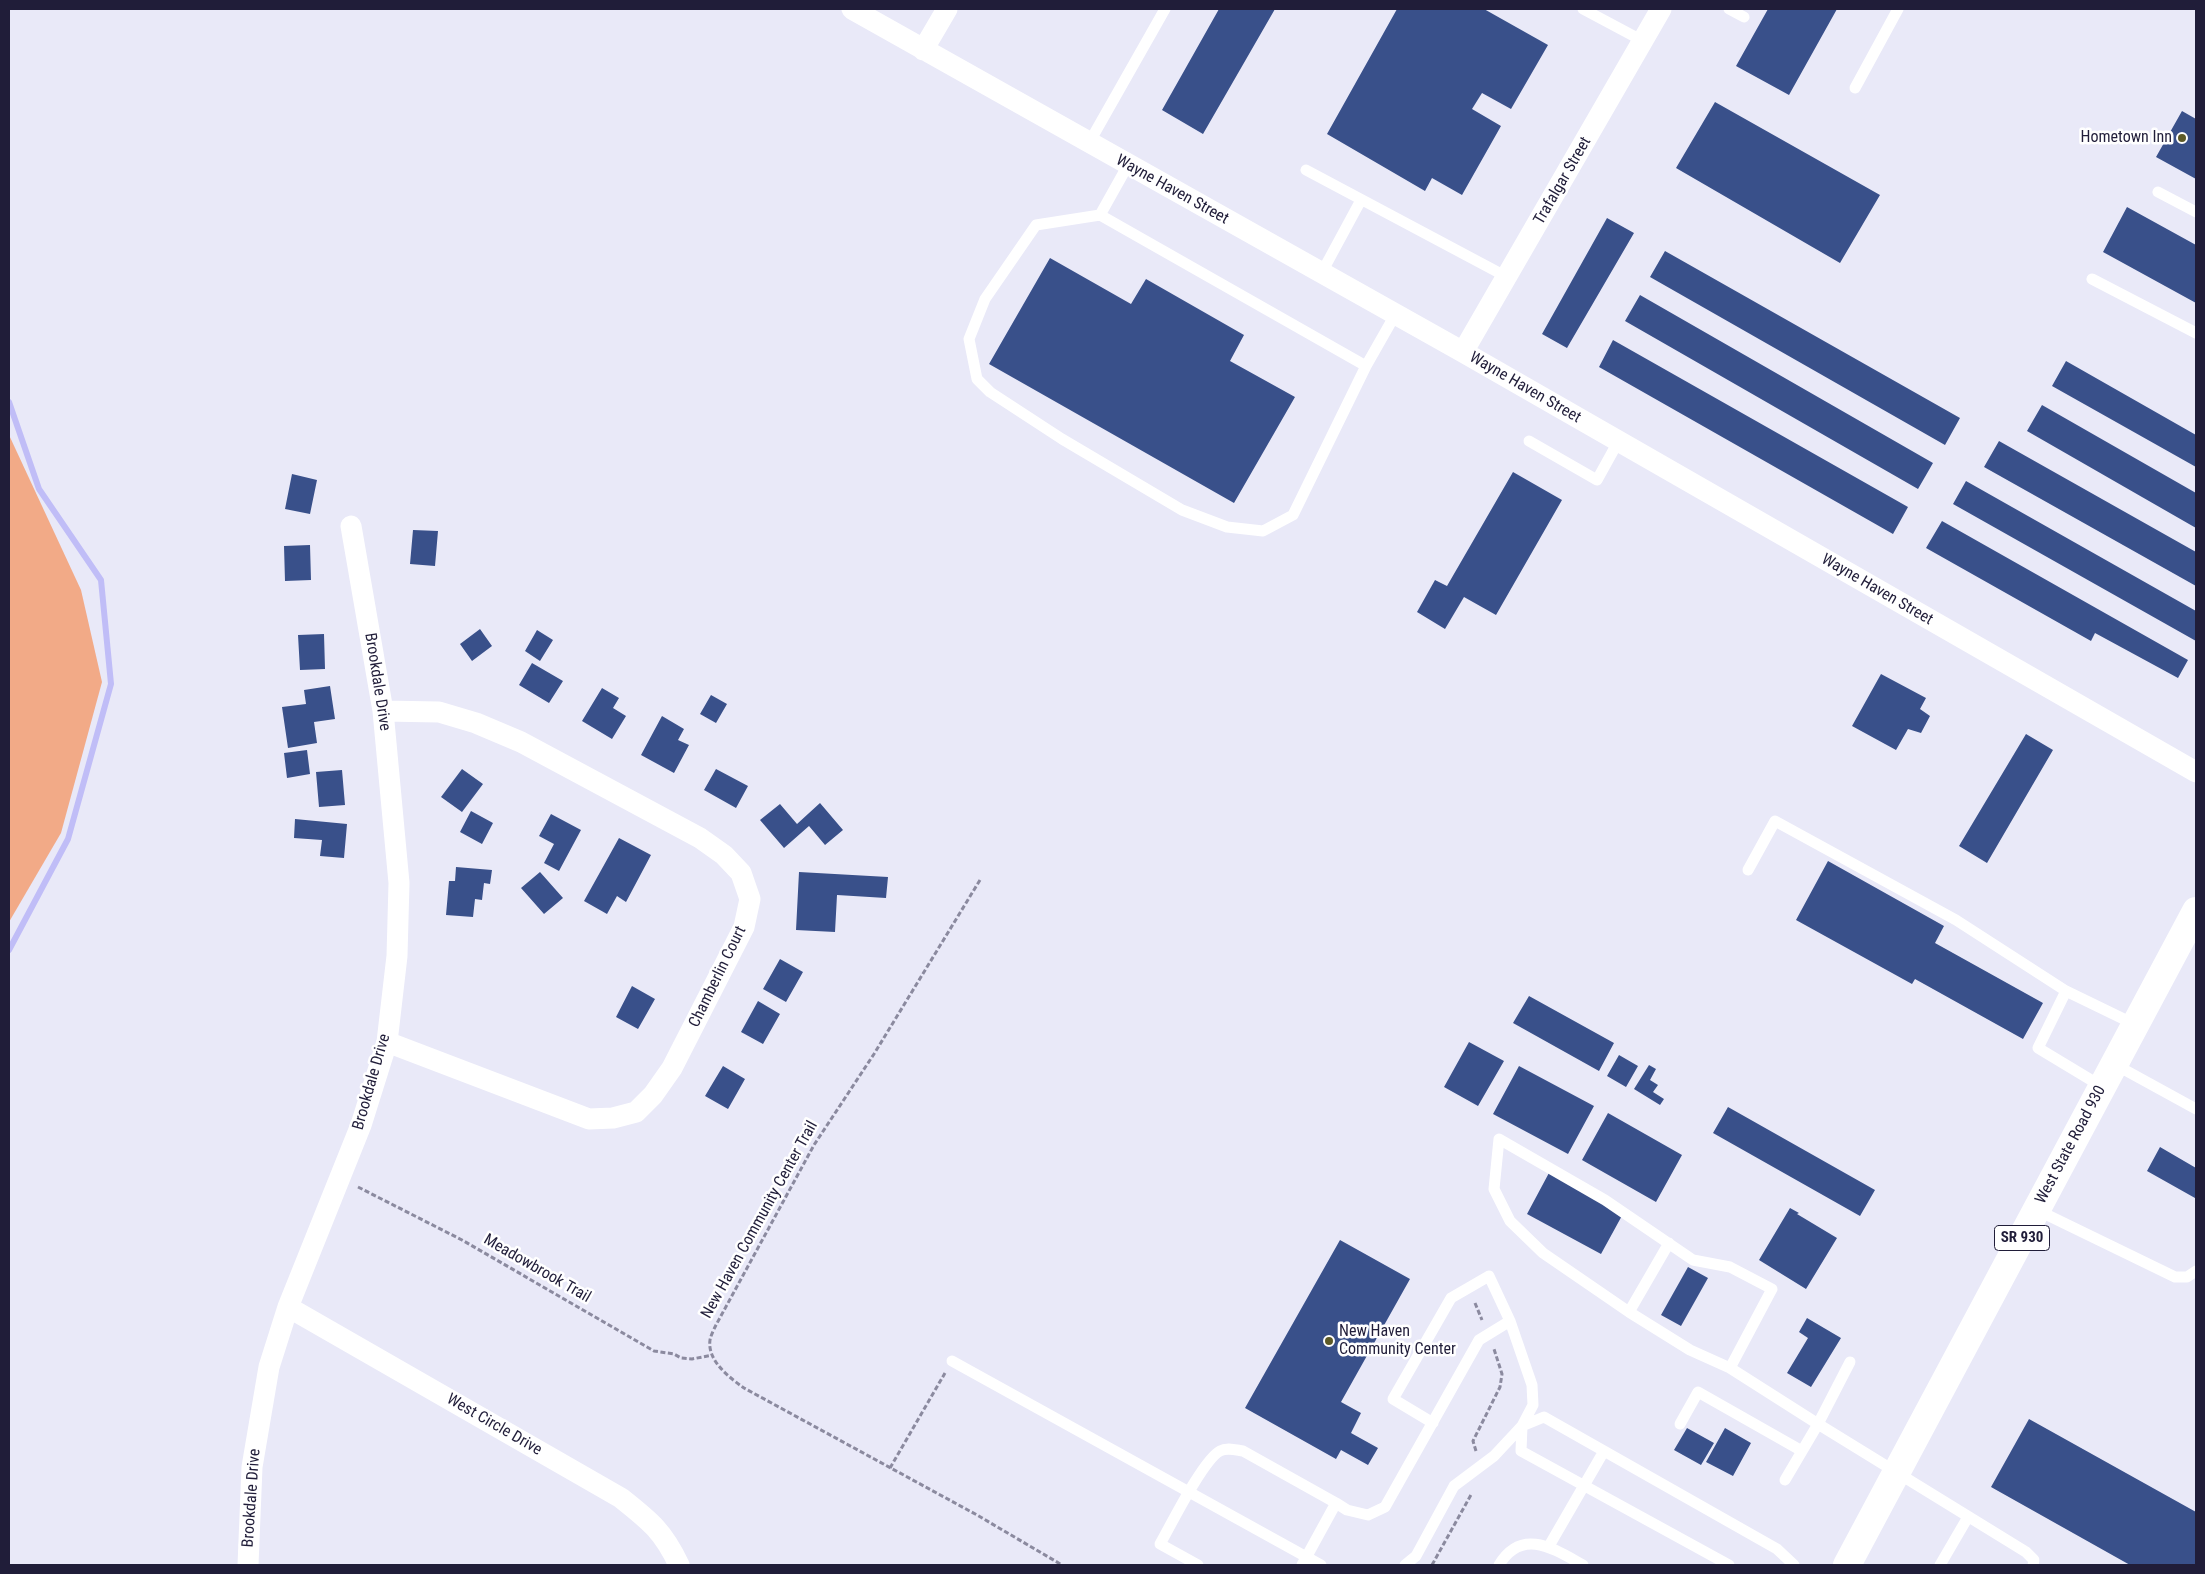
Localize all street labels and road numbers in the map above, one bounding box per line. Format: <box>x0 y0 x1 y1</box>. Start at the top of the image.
street label: Trafalgar Street <box>1530 134 1596 228</box>
street label: Wayne Haven Street <box>1112 151 1232 229</box>
street label: Wayne Haven Street <box>1466 348 1584 428</box>
street label: Wayne Haven Street <box>1818 550 1936 630</box>
street label: Brookdale Drive <box>360 632 394 732</box>
street label: Chamberlin Court <box>685 923 751 1031</box>
street label: Brookdale Drive <box>349 1032 395 1132</box>
street label: West State Road 930 <box>2032 1083 2110 1207</box>
street label: New Haven Community Center Trail <box>698 1118 822 1322</box>
road number: SR 930 <box>1994 1226 2050 1250</box>
street label: Meadowbrook Trail <box>480 1231 594 1307</box>
street label: West Circle Drive <box>443 1390 545 1460</box>
street label: Brookdale Drive <box>239 1448 265 1548</box>

